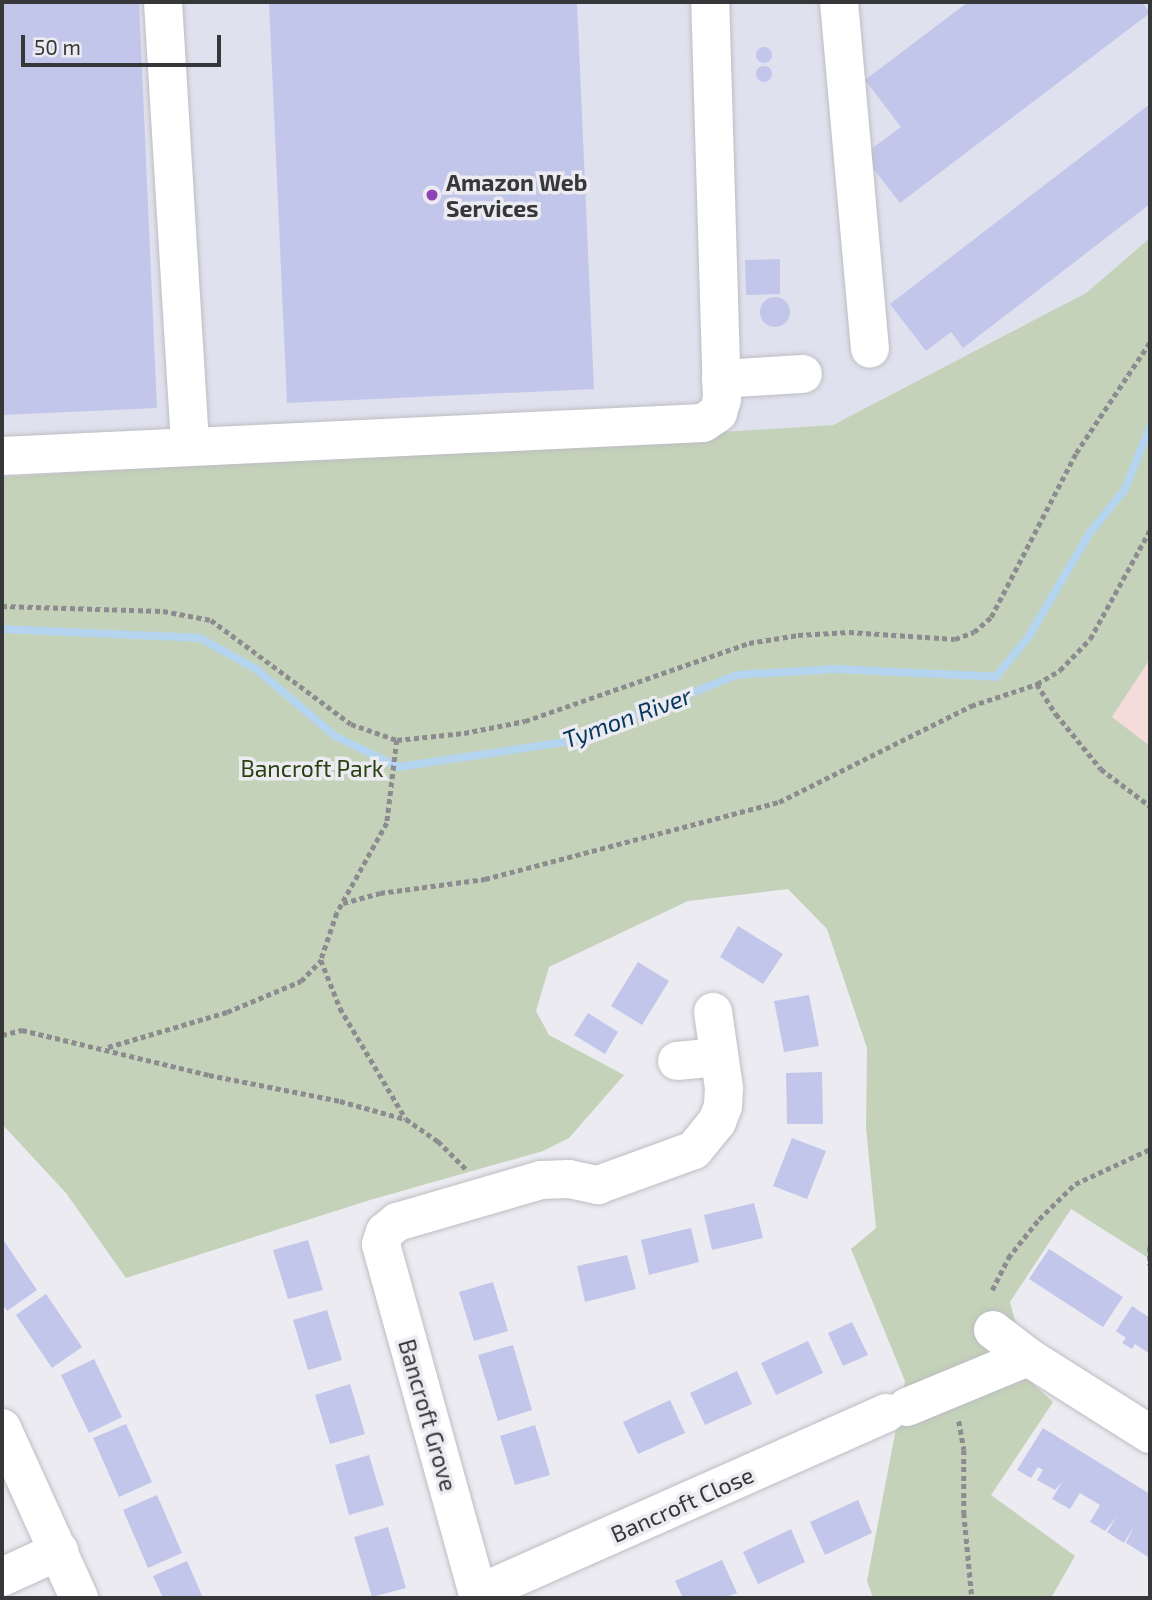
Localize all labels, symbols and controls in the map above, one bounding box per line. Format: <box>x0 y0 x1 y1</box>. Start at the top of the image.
scale bar <box>24 21 224 65</box>
text: 50 m <box>34 34 81 59</box>
place label: Amazon Web Services <box>446 168 587 222</box>
marker: Amazon Web Services <box>424 187 440 203</box>
water label: Tymon River <box>559 680 695 754</box>
park label: Bancroft Park <box>240 754 384 782</box>
street label: Bancroft Grove <box>393 1336 463 1494</box>
street label: Bancroft Close <box>606 1460 758 1548</box>

